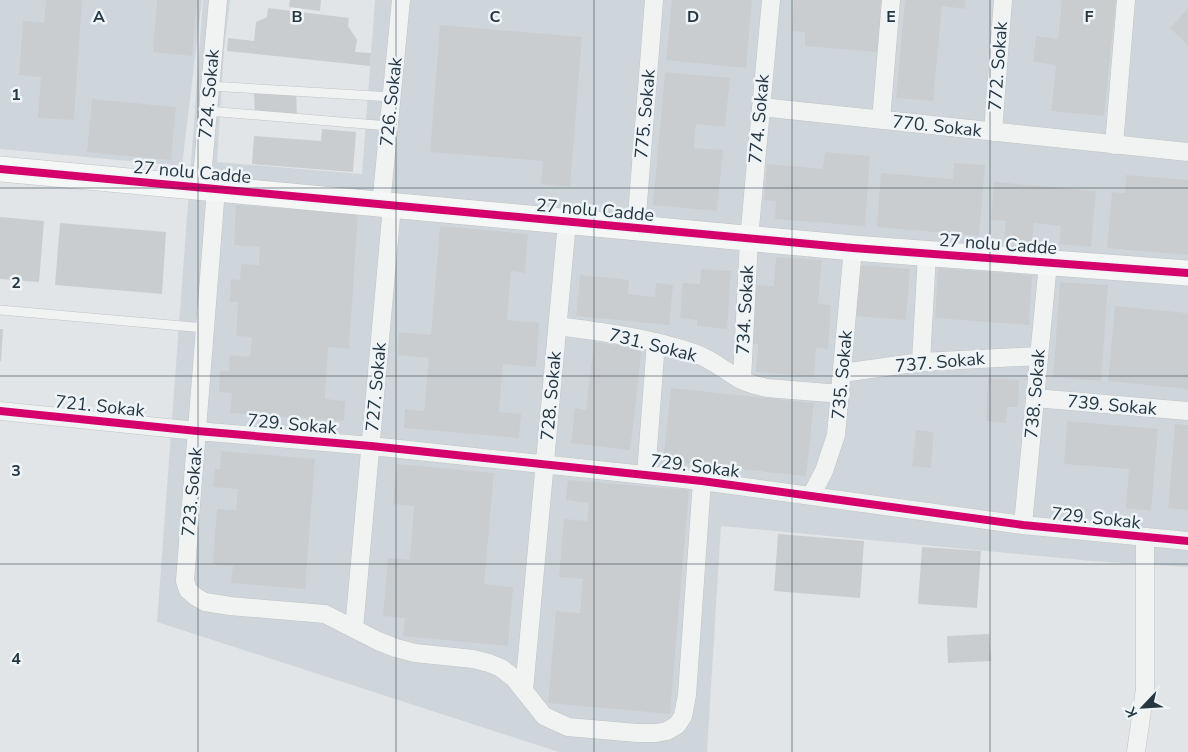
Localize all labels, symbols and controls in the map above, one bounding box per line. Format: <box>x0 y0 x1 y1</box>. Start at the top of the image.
text: A <box>93 6 105 28</box>
text: B <box>291 6 303 28</box>
text: C <box>490 6 501 28</box>
text: D <box>687 6 699 28</box>
text: E <box>886 6 896 28</box>
text: F <box>1085 6 1094 28</box>
street label: 772. Sokak <box>983 19 1013 112</box>
street label: 724. Sokak <box>193 47 225 140</box>
street label: 726. Sokak <box>374 55 408 148</box>
street label: 775. Sokak <box>629 67 661 160</box>
street label: 774. Sokak <box>743 72 775 165</box>
text: 1 <box>11 84 21 106</box>
street label: 770. Sokak <box>891 109 984 143</box>
street label: 27 nolu Cadde <box>132 155 252 189</box>
street label: 27 nolu Cadde <box>535 193 655 227</box>
street label: 27 nolu Cadde <box>938 228 1058 260</box>
street label: 734. Sokak <box>731 264 759 355</box>
text: 2 <box>11 272 21 294</box>
street label: 731. Sokak <box>607 323 700 368</box>
street label: 735. Sokak <box>826 328 858 421</box>
street label: 727. Sokak <box>360 340 392 433</box>
street label: 737. Sokak <box>894 346 987 378</box>
street label: 738. Sokak <box>1019 347 1051 440</box>
street label: 728. Sokak <box>535 349 567 442</box>
street label: 721. Sokak <box>54 389 147 423</box>
street label: 739. Sokak <box>1066 389 1159 421</box>
street label: 729. Sokak <box>246 408 339 440</box>
street label: 723. Sokak <box>176 445 208 538</box>
street label: 729. Sokak <box>649 449 742 483</box>
text: 3 <box>11 460 21 482</box>
street label: 729. Sokak <box>1050 501 1143 535</box>
text: 4 <box>11 648 21 670</box>
north arrow <box>1118 682 1168 732</box>
text: K <box>1121 703 1142 721</box>

